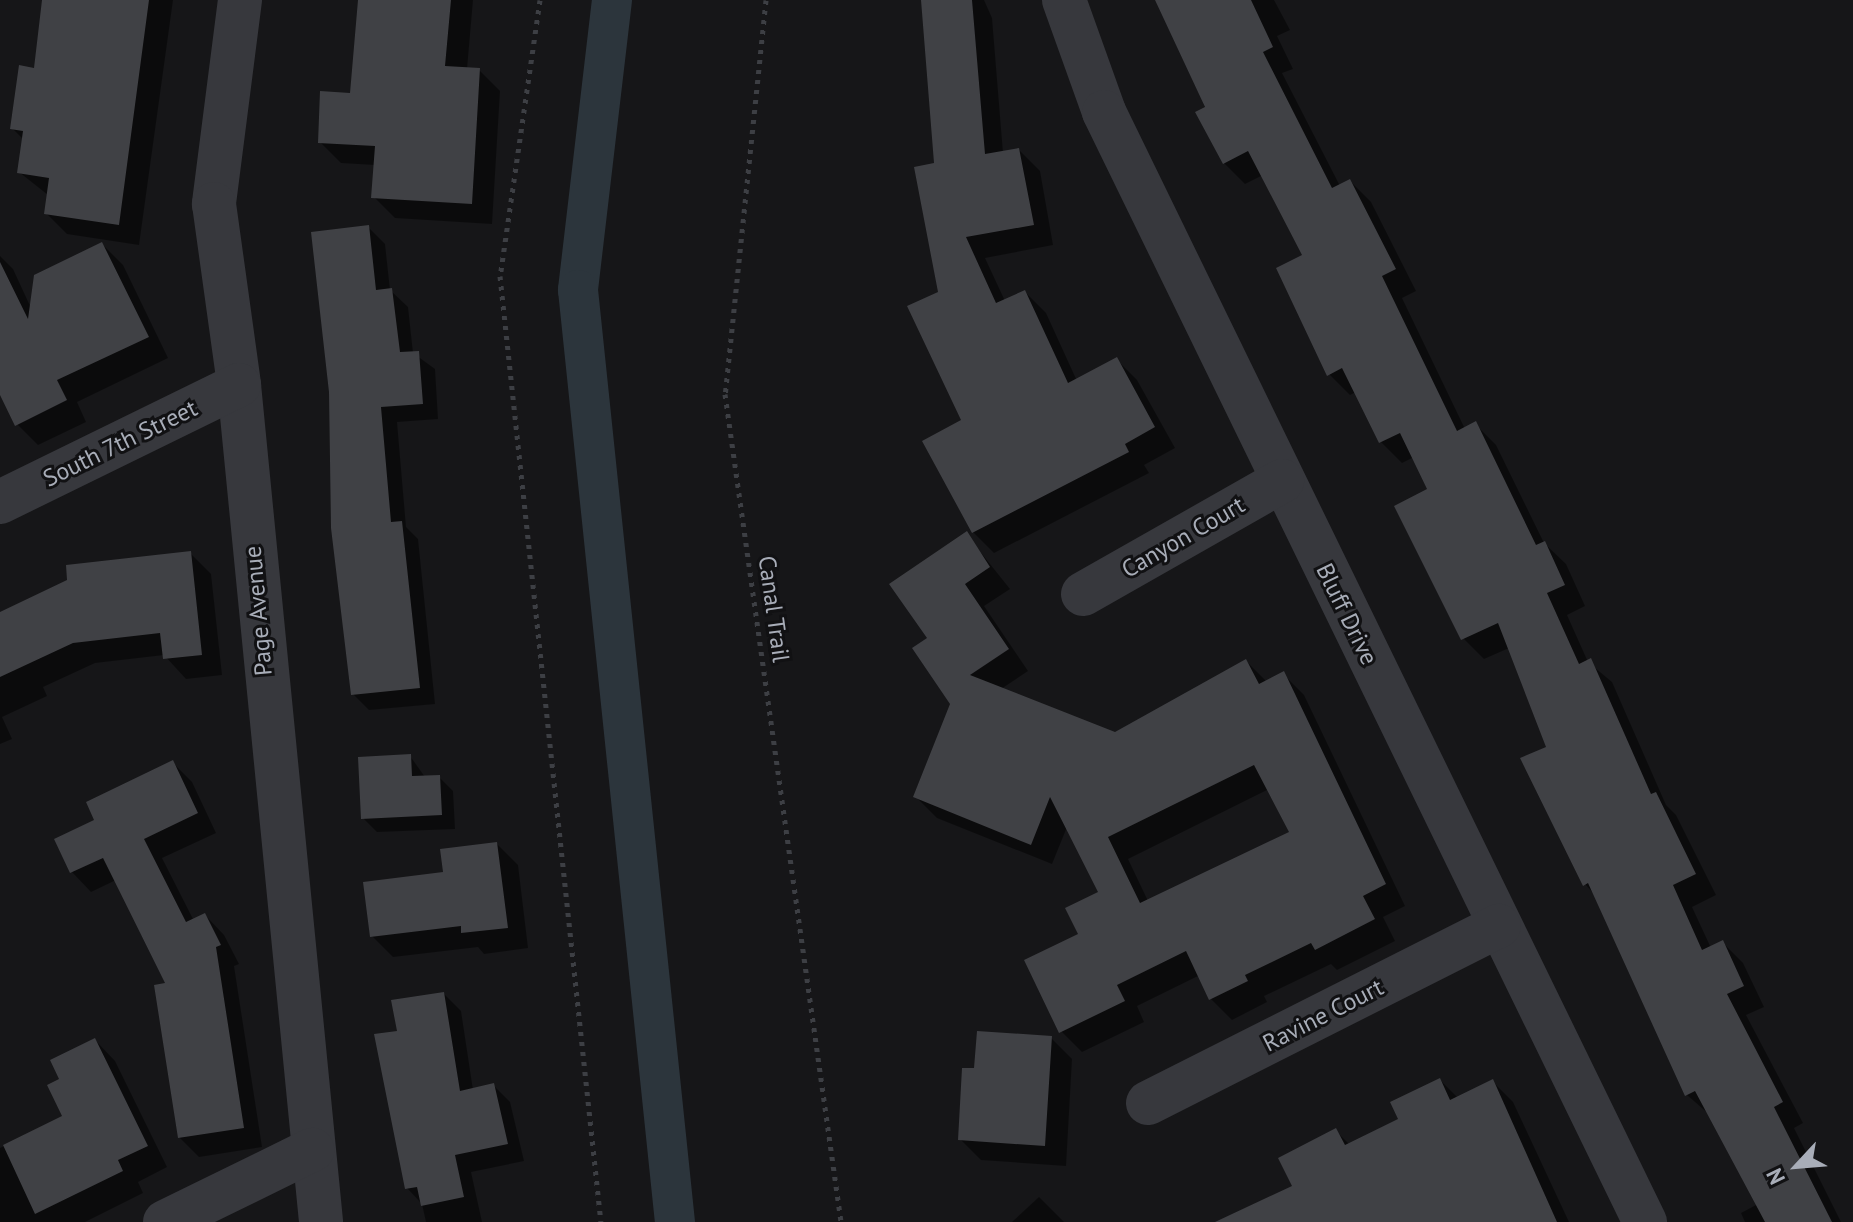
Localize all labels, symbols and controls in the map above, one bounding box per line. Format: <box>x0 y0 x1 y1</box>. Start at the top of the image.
street label: South 7th Street <box>38 393 202 493</box>
street label: Canyon Court <box>1116 490 1250 584</box>
street label: Page Avenue <box>238 545 278 677</box>
street label: Canal Trail <box>752 554 796 664</box>
street label: Bluff Drive <box>1310 558 1384 670</box>
street label: Ravine Court <box>1258 972 1388 1058</box>
north arrow <box>1757 1126 1837 1206</box>
text: N <box>1760 1164 1791 1189</box>

